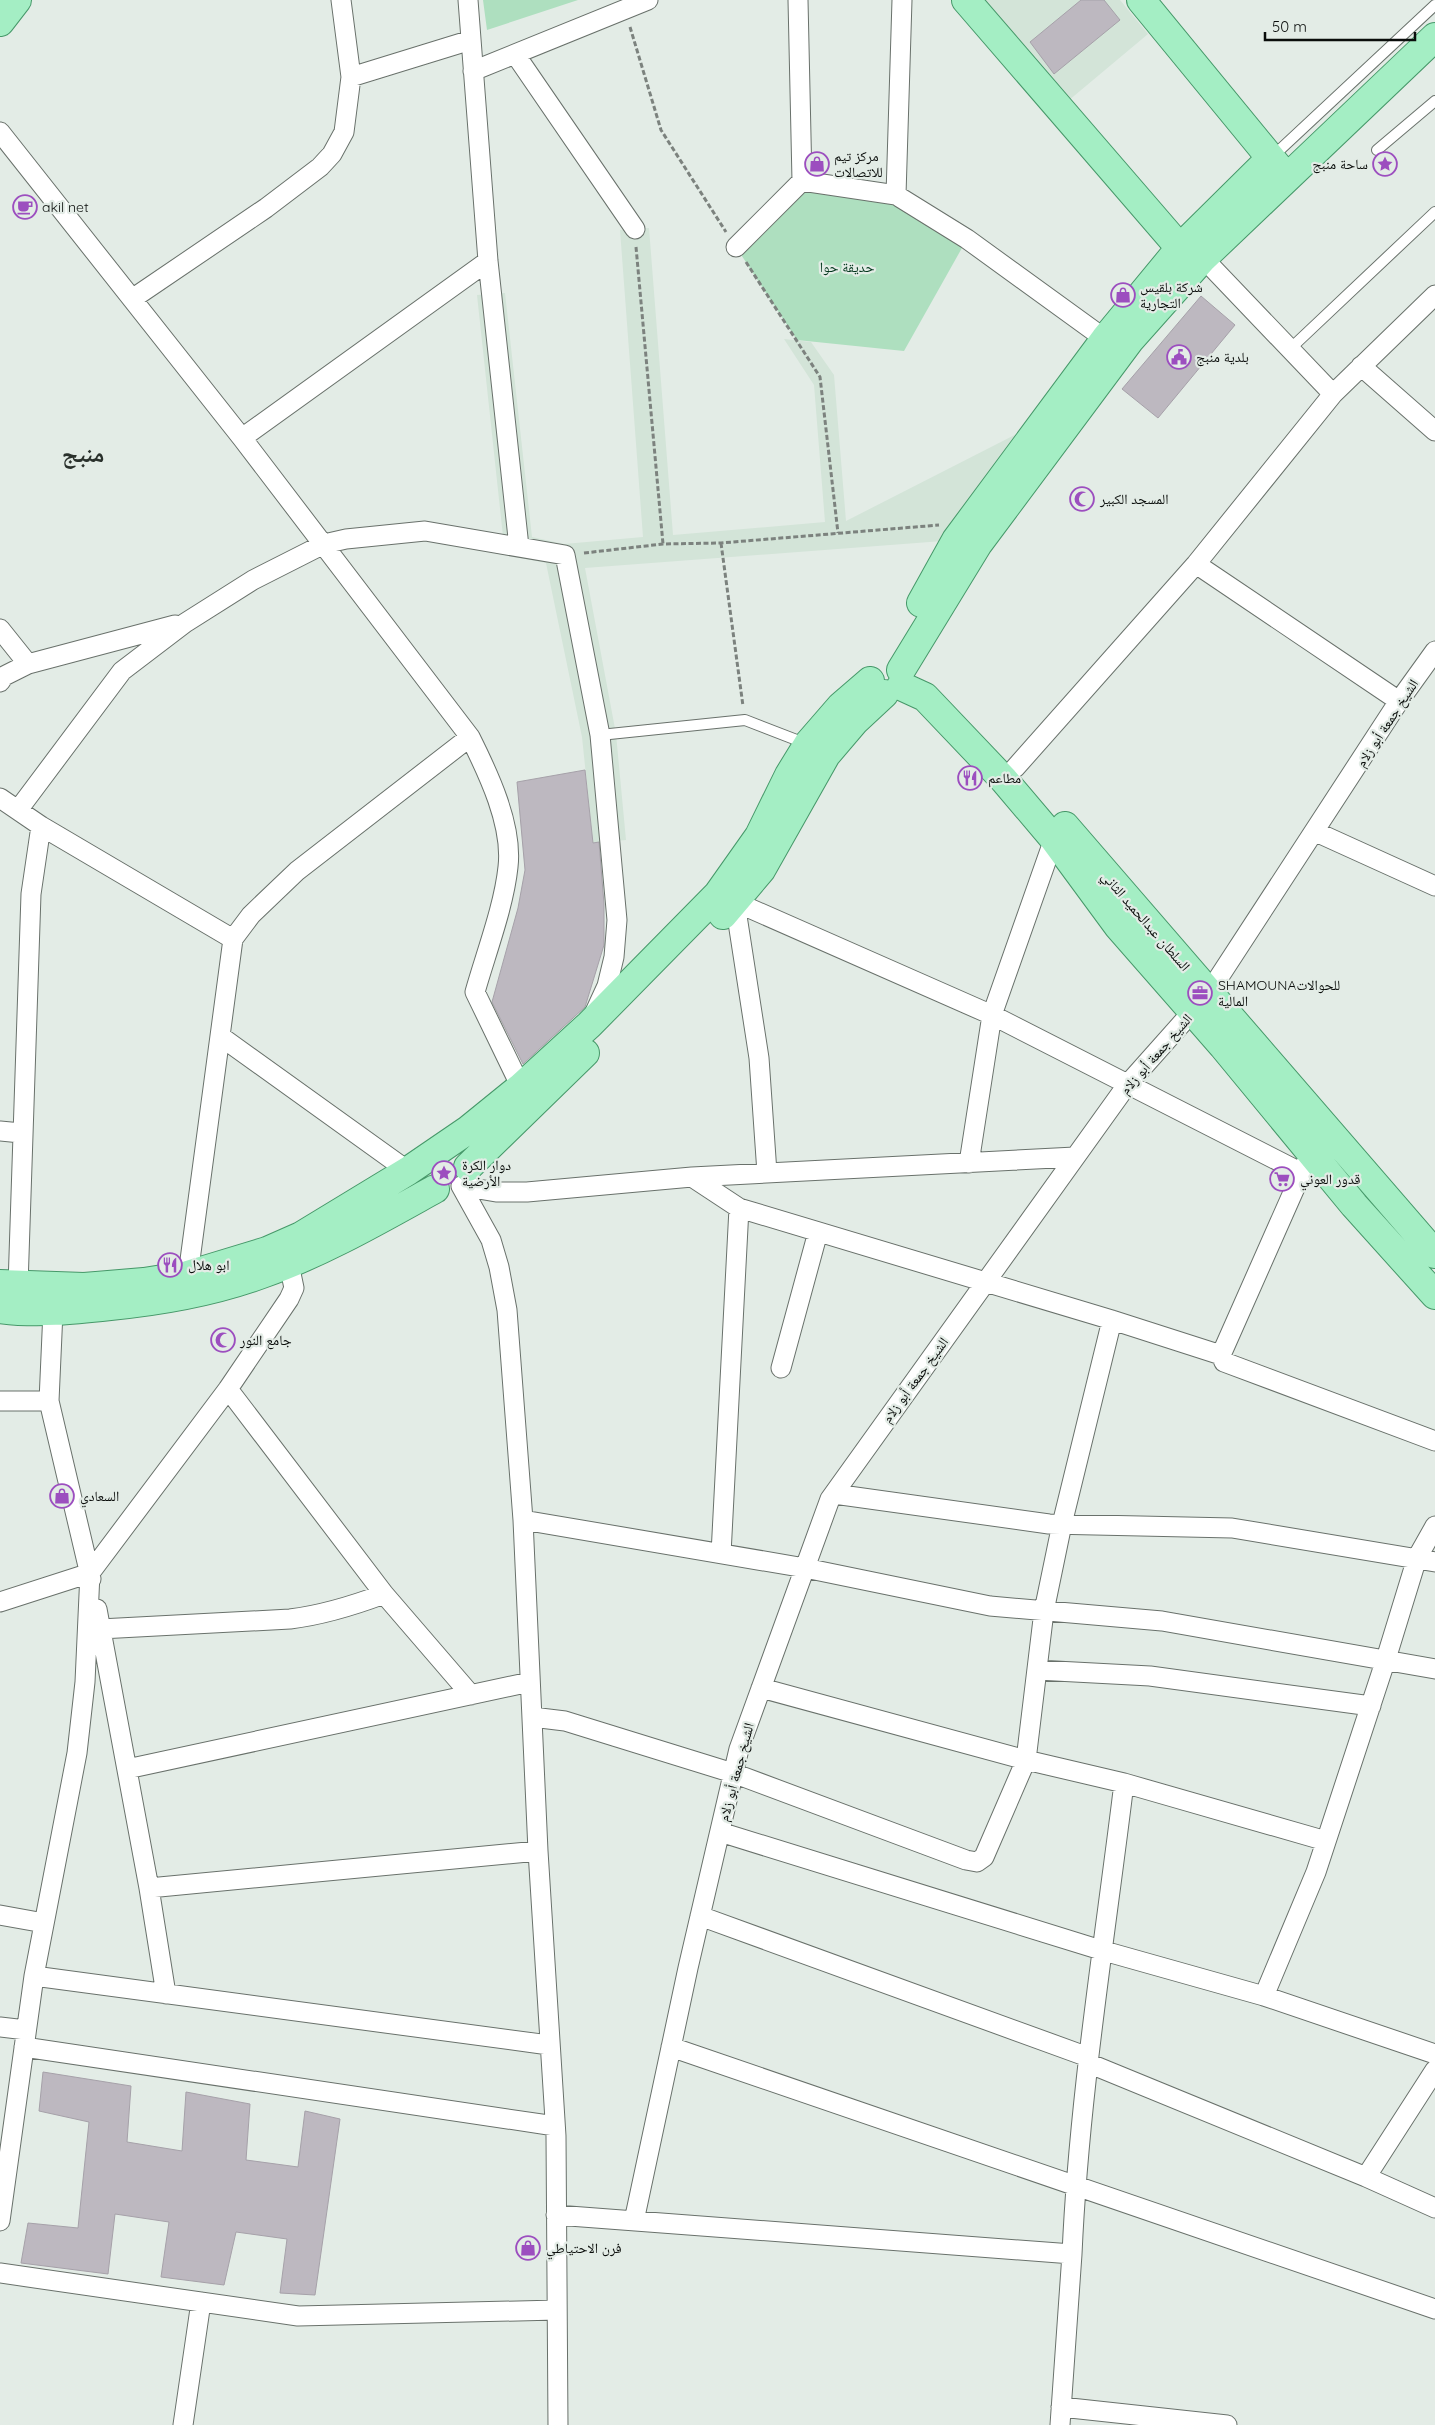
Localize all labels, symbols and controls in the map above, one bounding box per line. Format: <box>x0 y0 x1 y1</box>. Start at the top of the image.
scale bar <box>1265 10 1415 42</box>
text: 50 m <box>1272 17 1307 36</box>
place label: مركز تيم للاتصالات <box>834 147 883 181</box>
shop icon: مركز تيم للاتصالات <box>804 151 830 177</box>
place icon: ساحة منبج <box>1372 151 1398 177</box>
place label: ساحة منبج <box>1312 155 1368 174</box>
cafe icon: akil net <box>12 194 38 220</box>
place label: akil net <box>42 198 89 216</box>
park label: حديقة حوا <box>820 258 874 276</box>
place label: شركة بلقيس التجارية <box>1140 278 1203 312</box>
shop icon: شركة بلقيس التجارية <box>1110 282 1136 308</box>
public building icon: بلدية منبج <box>1166 344 1192 370</box>
place label: بلدية منبج <box>1196 348 1249 367</box>
district label: منبج <box>62 438 104 469</box>
mosque icon: المسجد الكبير <box>1069 486 1095 512</box>
place label: المسجد الكبير <box>1099 490 1169 508</box>
street label: الشيخ جمعة أبو زلام <box>1352 676 1423 771</box>
restaurant icon: مطاعم <box>957 765 983 791</box>
place label: مطاعم <box>988 769 1021 788</box>
street label: السلطان عبدالحميد الثاني <box>1096 867 1194 976</box>
place label: SHAMOUNAللحوالات المالية <box>1218 976 1340 1010</box>
office icon: SHAMOUNAللحوالات المالية <box>1187 980 1213 1006</box>
street label: الشيخ جمعة أبو زلام <box>1116 1010 1197 1099</box>
place label: دوار الكرة الأرضية <box>462 1156 511 1190</box>
place icon: دوار الكرة الأرضية <box>431 1160 457 1186</box>
supermarket icon: قدور العوني <box>1269 1166 1295 1192</box>
place label: قدور العوني <box>1300 1170 1361 1191</box>
restaurant icon: ابو هلال <box>157 1252 183 1278</box>
place label: ابو هلال <box>188 1256 230 1274</box>
mosque icon: جامع النور <box>210 1327 236 1353</box>
place label: جامع النور <box>239 1331 292 1350</box>
street label: الشيخ جمعة أبو زلام <box>878 1334 953 1427</box>
shop icon: السعادي <box>49 1483 75 1509</box>
place label: السعادي <box>80 1487 119 1508</box>
street label: الشيخ جمعة أبو زلام <box>714 1721 759 1824</box>
shop icon: فرن الاحتياطي <box>515 2235 541 2261</box>
place label: فرن الاحتياطي <box>546 2239 622 2260</box>

